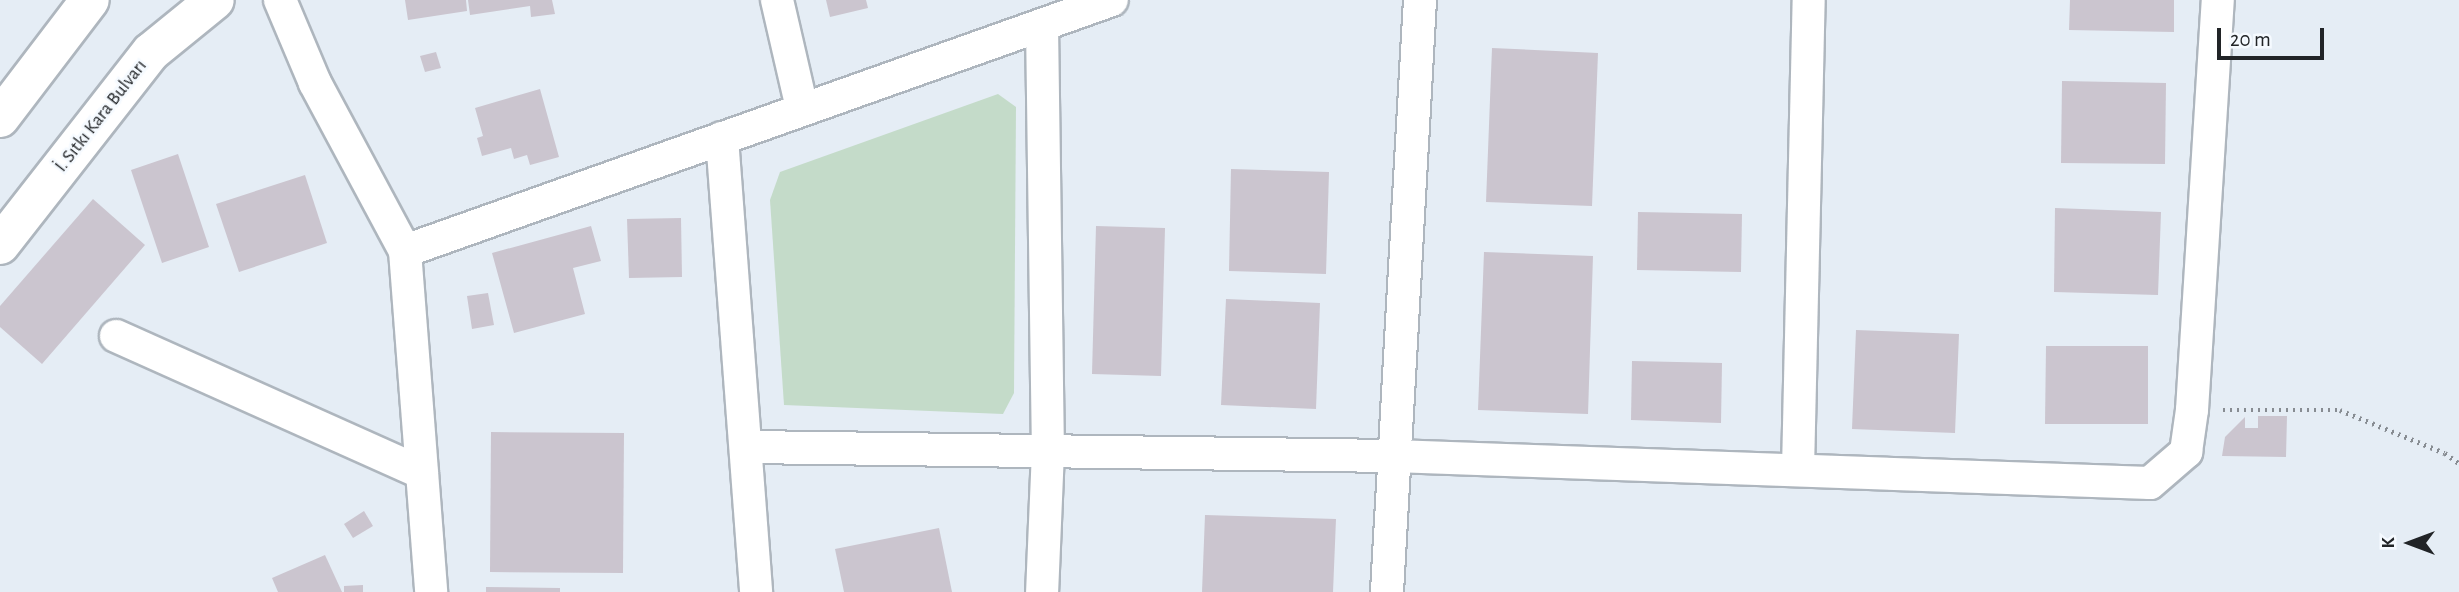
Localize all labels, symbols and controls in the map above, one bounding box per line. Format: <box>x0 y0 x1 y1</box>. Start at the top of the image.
scale bar <box>2221 14 2328 58</box>
text: 20 m <box>2230 29 2271 50</box>
street label: İ. Sıtkı Kara Bulvarı <box>50 55 152 177</box>
north arrow <box>2375 508 2445 578</box>
text: K <box>2379 537 2398 549</box>

